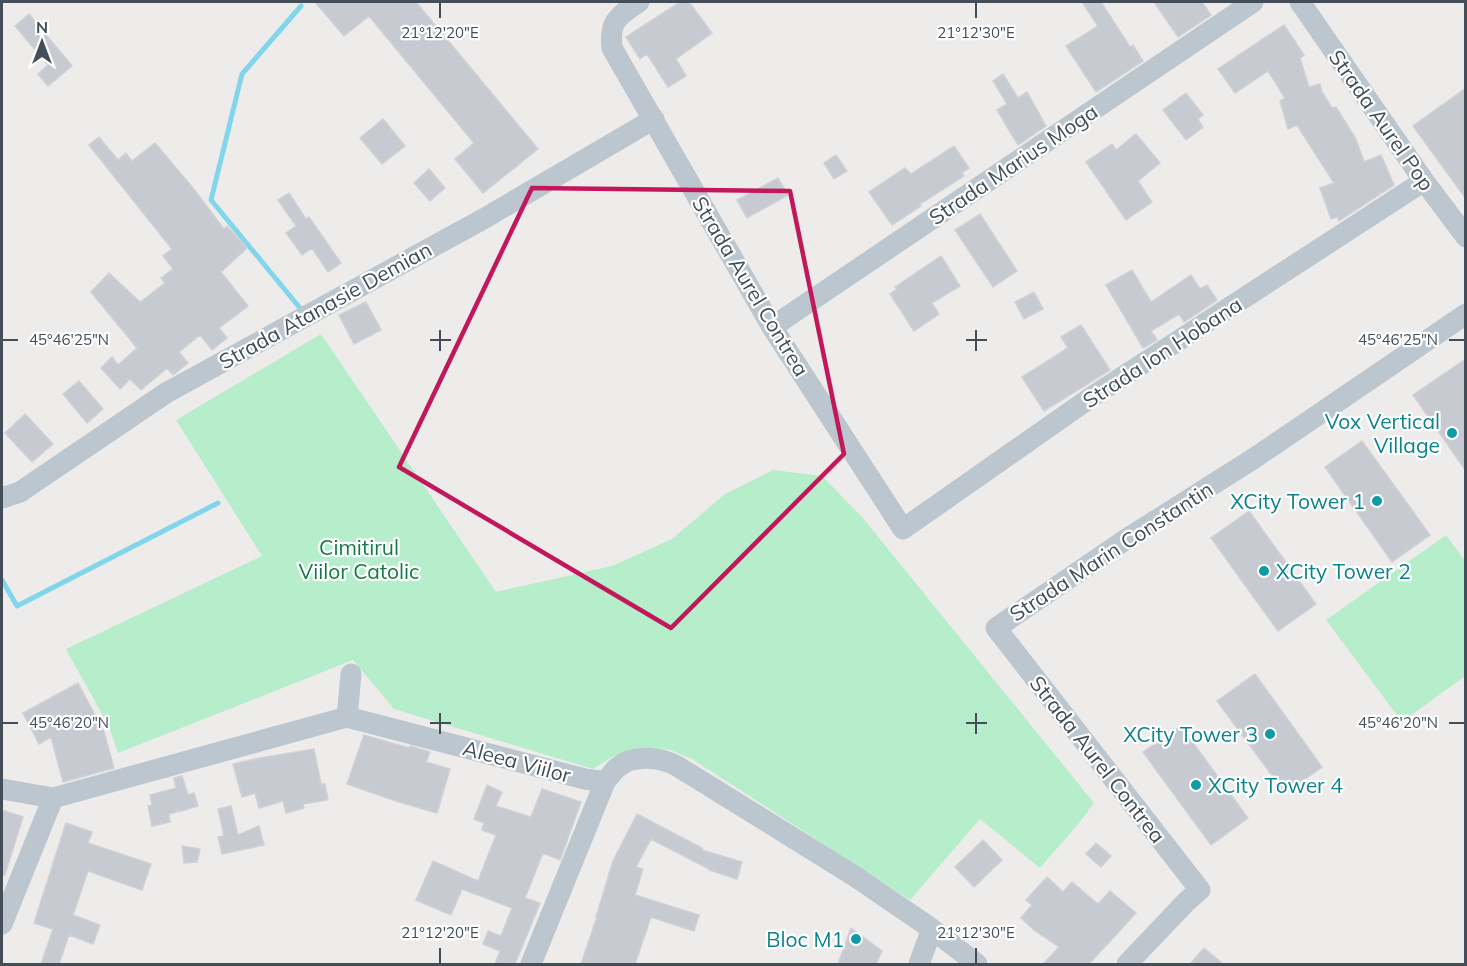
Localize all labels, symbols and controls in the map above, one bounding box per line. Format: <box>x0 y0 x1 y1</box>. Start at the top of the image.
north arrow <box>12 12 72 72</box>
text: N <box>36 17 48 37</box>
text: 21°12'20"E <box>401 23 479 42</box>
text: 21°12'30"E <box>937 23 1015 42</box>
street label: Strada Aurel Pop <box>1324 45 1440 195</box>
street label: Strada Marius Moga <box>924 98 1102 230</box>
street label: Strada Aurel Contrea <box>687 191 815 381</box>
street label: Strada Atanasie Demian <box>214 236 436 374</box>
street label: Strada Ion Hobana <box>1078 291 1246 413</box>
text: 45°46'25"N <box>29 330 109 349</box>
text: 45°46'25"N <box>1358 330 1438 349</box>
place label: Vox Vertical Village <box>1325 408 1440 458</box>
marker: Vox Vertical Village <box>1445 426 1459 440</box>
street label: Strada Marin Constantin <box>1004 475 1218 627</box>
place label: XCity Tower 1 <box>1230 488 1365 514</box>
marker: XCity Tower 1 <box>1370 494 1384 508</box>
park label: Cimitirul Viilor Catolic <box>299 534 420 584</box>
place label: XCity Tower 2 <box>1276 558 1411 584</box>
marker: XCity Tower 2 <box>1257 564 1271 578</box>
street label: Strada Aurel Contrea <box>1025 670 1171 848</box>
text: 45°46'20"N <box>29 713 109 732</box>
text: 45°46'20"N <box>1358 713 1438 732</box>
place label: XCity Tower 3 <box>1123 721 1258 747</box>
marker: XCity Tower 3 <box>1263 727 1277 741</box>
street label: Aleea Viilor <box>460 734 574 788</box>
place label: XCity Tower 4 <box>1208 772 1343 798</box>
marker: XCity Tower 4 <box>1189 778 1203 792</box>
text: 21°12'20"E <box>401 923 479 942</box>
text: 21°12'30"E <box>937 923 1015 942</box>
place label: Bloc M1 <box>766 926 844 952</box>
marker: Bloc M1 <box>849 932 863 946</box>

